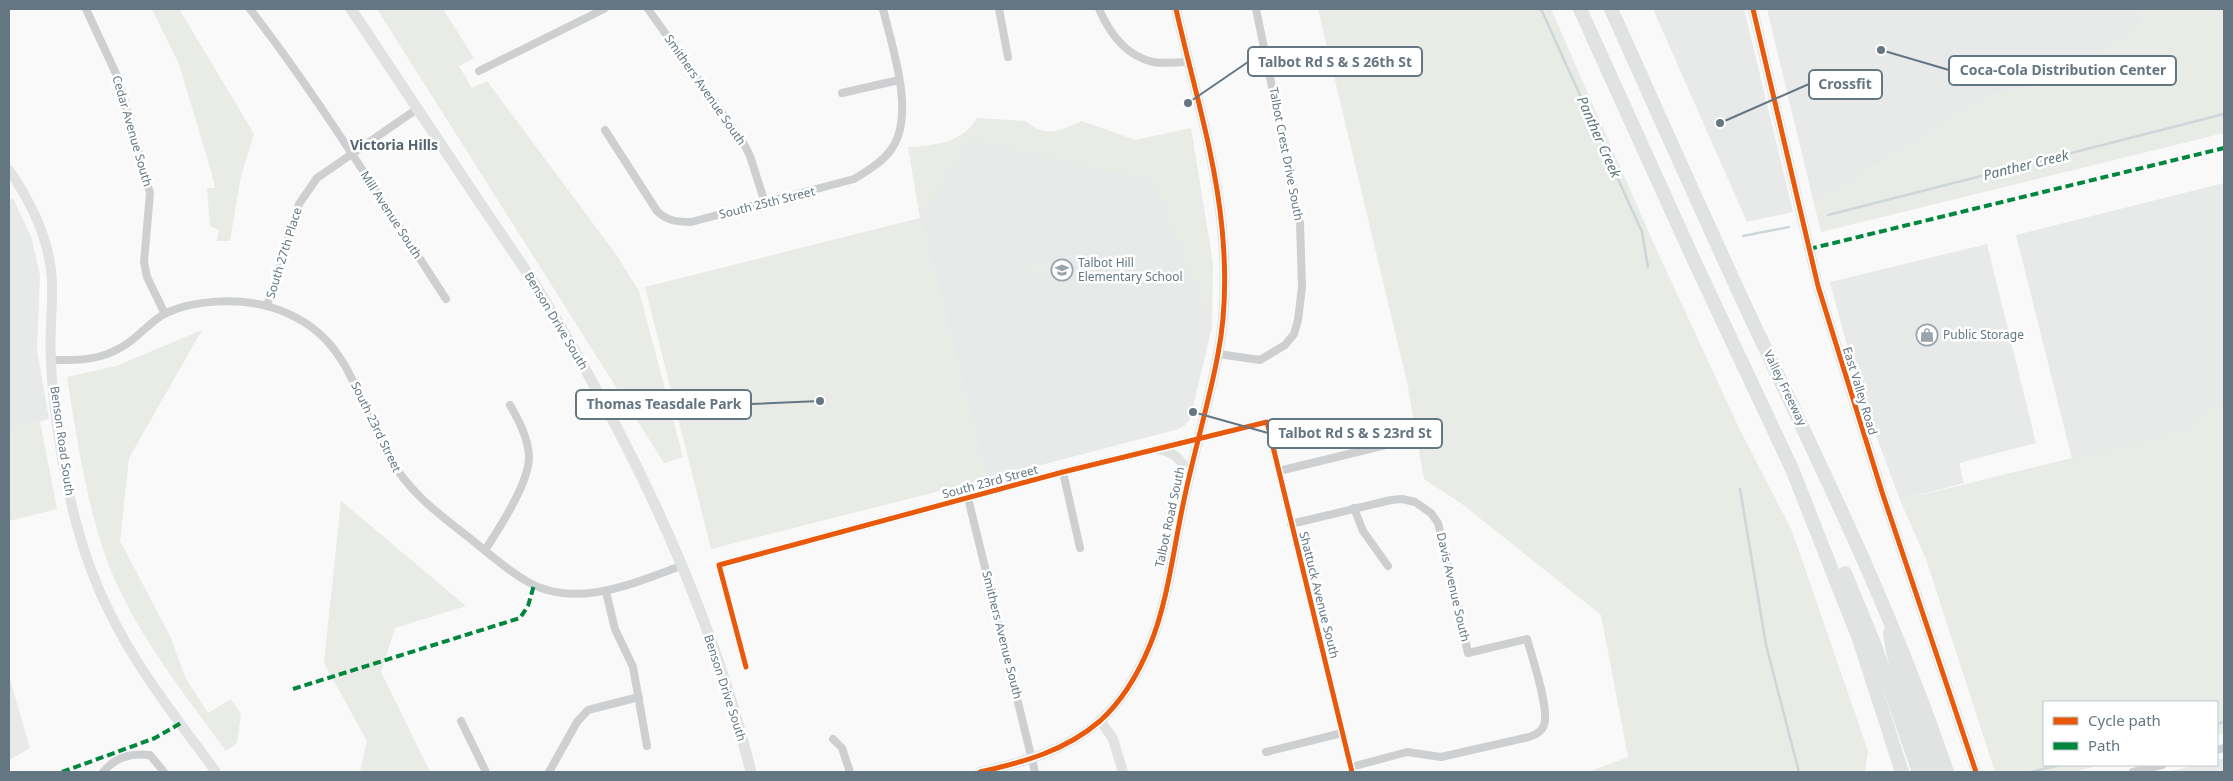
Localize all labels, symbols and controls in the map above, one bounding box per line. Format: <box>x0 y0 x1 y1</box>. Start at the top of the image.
street label: Smithers Avenue South <box>661 31 750 148</box>
callout: Talbot Rd S & S 26th St <box>1248 47 1422 76</box>
text: Talbot Rd S & S 26th St <box>1258 52 1412 71</box>
callout: Coca-Cola Distribution Center <box>1949 56 2176 85</box>
text: Coca-Cola Distribution Center <box>1960 60 2167 79</box>
callout: Crossfit <box>1809 70 1882 99</box>
street label: Cedar Avenue South <box>108 73 156 188</box>
text: Crossfit <box>1818 74 1872 93</box>
street label: Talbot Crest Drive South <box>1265 86 1308 222</box>
water label: Panther Creek <box>1573 93 1626 182</box>
district label: Victoria Hills <box>350 135 438 154</box>
water label: Panther Creek <box>1981 144 2072 184</box>
street label: Mill Avenue South <box>357 168 426 262</box>
street label: South 25th Street <box>717 182 817 223</box>
street label: South 27th Place <box>262 205 306 300</box>
place label: Talbot Hill Elementary School <box>1078 254 1183 285</box>
school or university icon: Talbot Hill Elementary School <box>1050 258 1074 282</box>
street label: Benson Drive South <box>520 269 592 373</box>
shop icon: Public Storage <box>1915 323 1939 347</box>
place label: Public Storage <box>1943 326 2024 343</box>
street label: East Valley Road <box>1839 345 1882 437</box>
street label: Valley Freeway <box>1760 347 1811 429</box>
street label: South 23rd Street <box>347 379 406 475</box>
street label: Benson Road South <box>46 385 79 497</box>
callout: Thomas Teasdale Park <box>576 390 751 419</box>
text: Thomas Teasdale Park <box>587 394 742 413</box>
callout: Talbot Rd S & S 23rd St <box>1268 419 1442 448</box>
text: Talbot Rd S & S 23rd St <box>1278 423 1432 442</box>
street label: South 23rd Street <box>940 460 1040 502</box>
street label: Talbot Road South <box>1151 465 1188 569</box>
street label: Shattuck Avenue South <box>1295 530 1344 660</box>
street label: Davis Avenue South <box>1433 530 1474 643</box>
street label: Smithers Avenue South <box>978 569 1027 701</box>
street label: Benson Drive South <box>700 632 751 743</box>
legend <box>2043 701 2218 766</box>
text: Cycle path <box>2088 710 2161 730</box>
text: Path <box>2088 735 2120 755</box>

